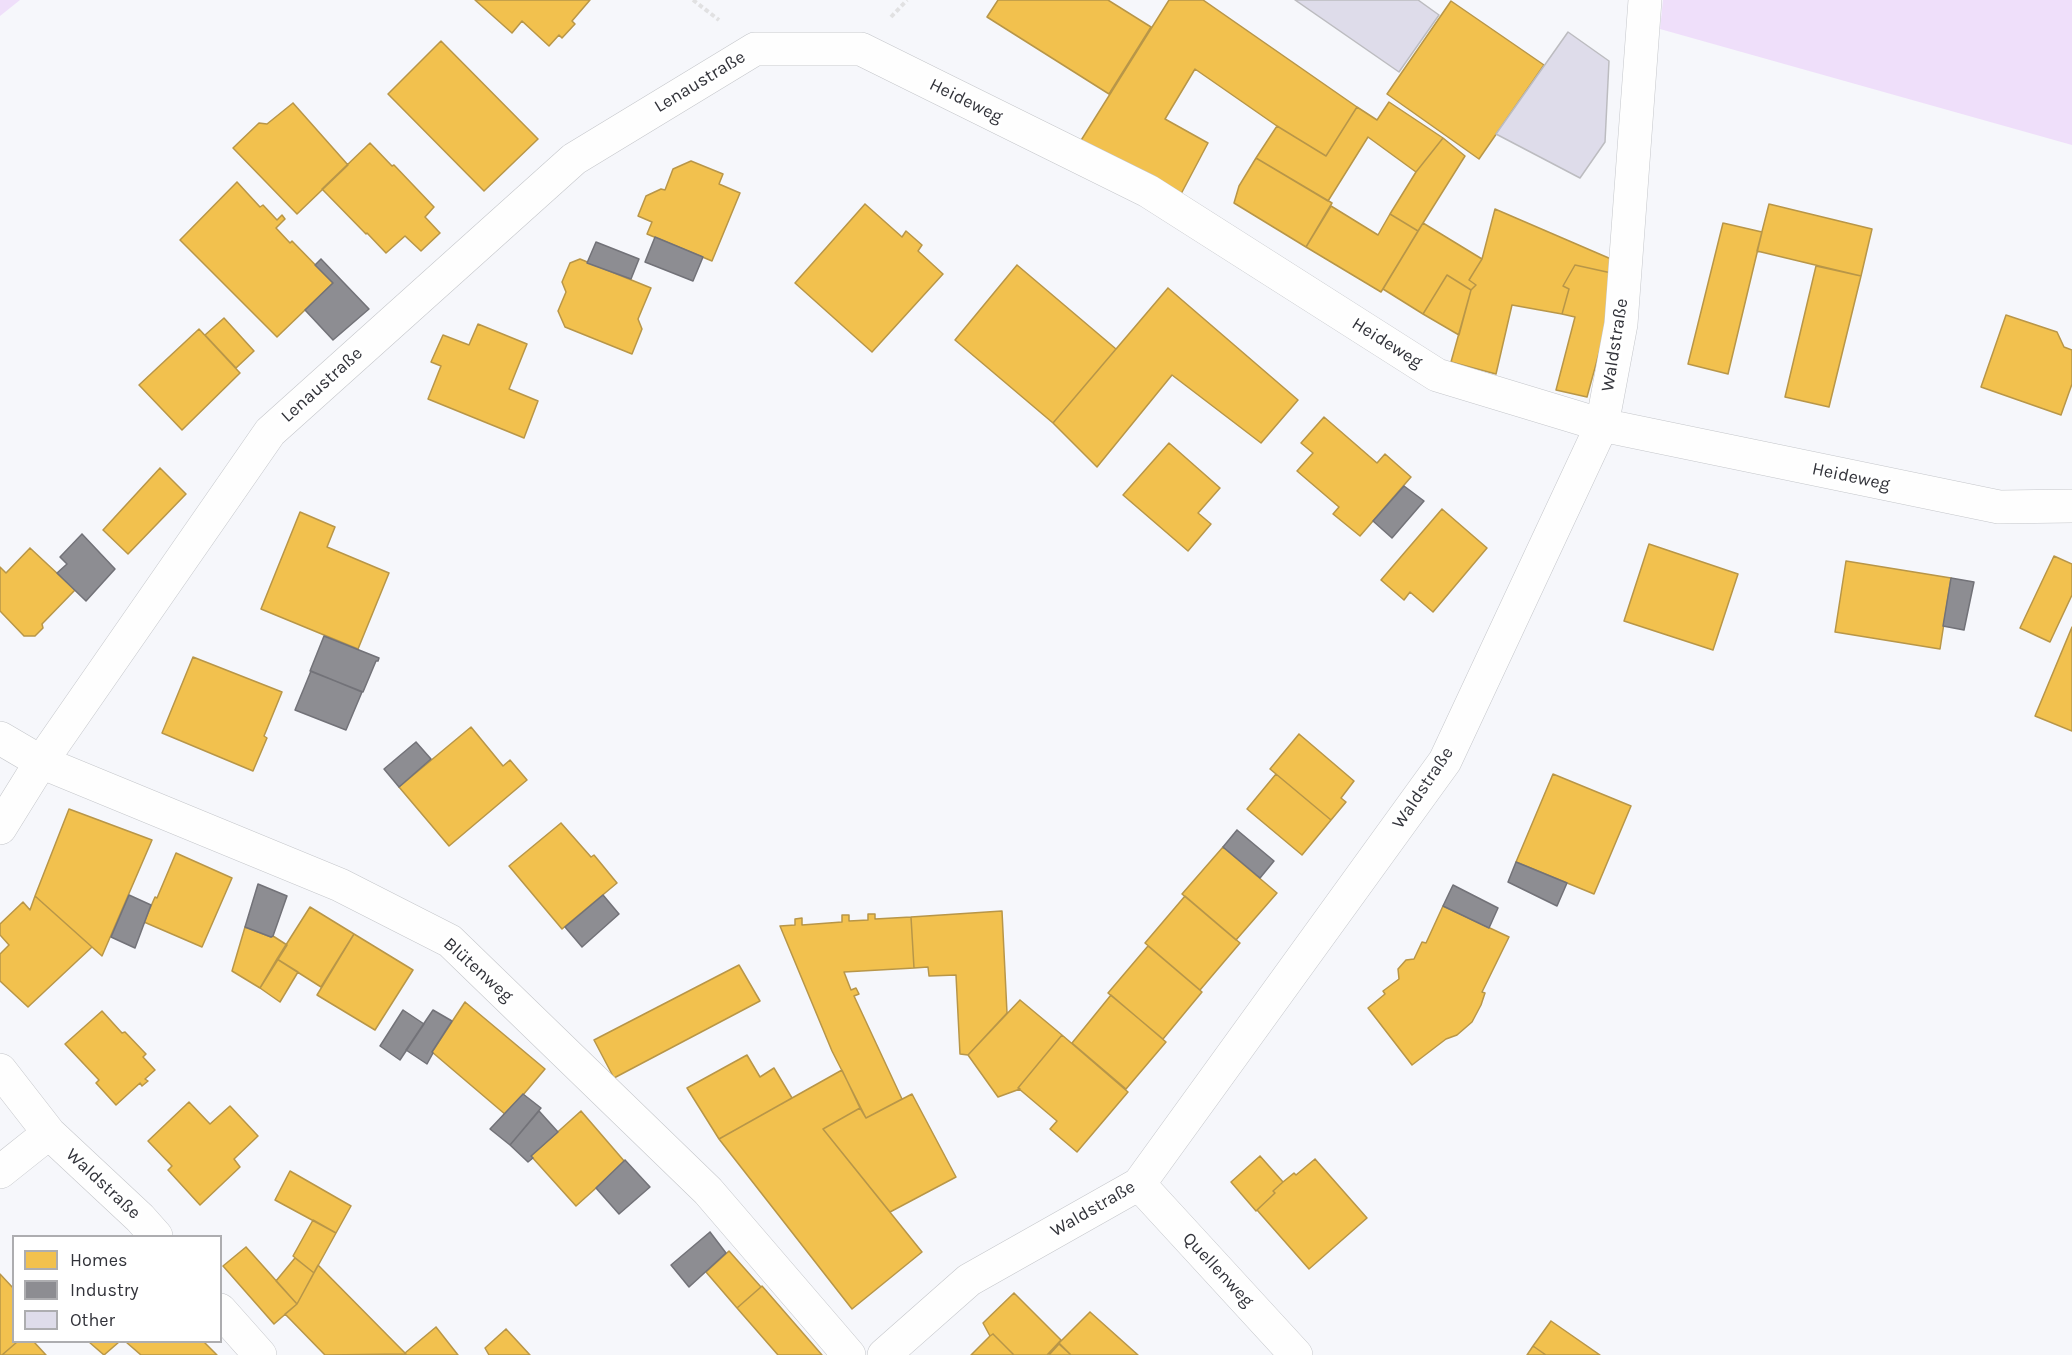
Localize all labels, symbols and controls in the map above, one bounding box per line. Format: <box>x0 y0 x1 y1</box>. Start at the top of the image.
street label: Lenaustraße <box>651 46 749 118</box>
street label: Heideweg <box>926 74 1006 128</box>
street label: Waldstraße <box>1597 297 1633 393</box>
street label: Heideweg <box>1348 313 1426 373</box>
street label: Lenaustraße <box>277 343 367 427</box>
street label: Heideweg <box>1810 458 1892 496</box>
street label: Waldstraße <box>1388 743 1458 833</box>
street label: Blütenweg <box>439 933 517 1007</box>
street label: Waldstraße <box>61 1144 145 1224</box>
street label: Waldstraße <box>1047 1176 1139 1242</box>
street label: Quellenweg <box>1178 1228 1258 1312</box>
legend <box>12 1235 222 1343</box>
text: Homes <box>70 1249 127 1271</box>
text: Industry <box>70 1279 139 1301</box>
text: Other <box>70 1309 115 1331</box>

